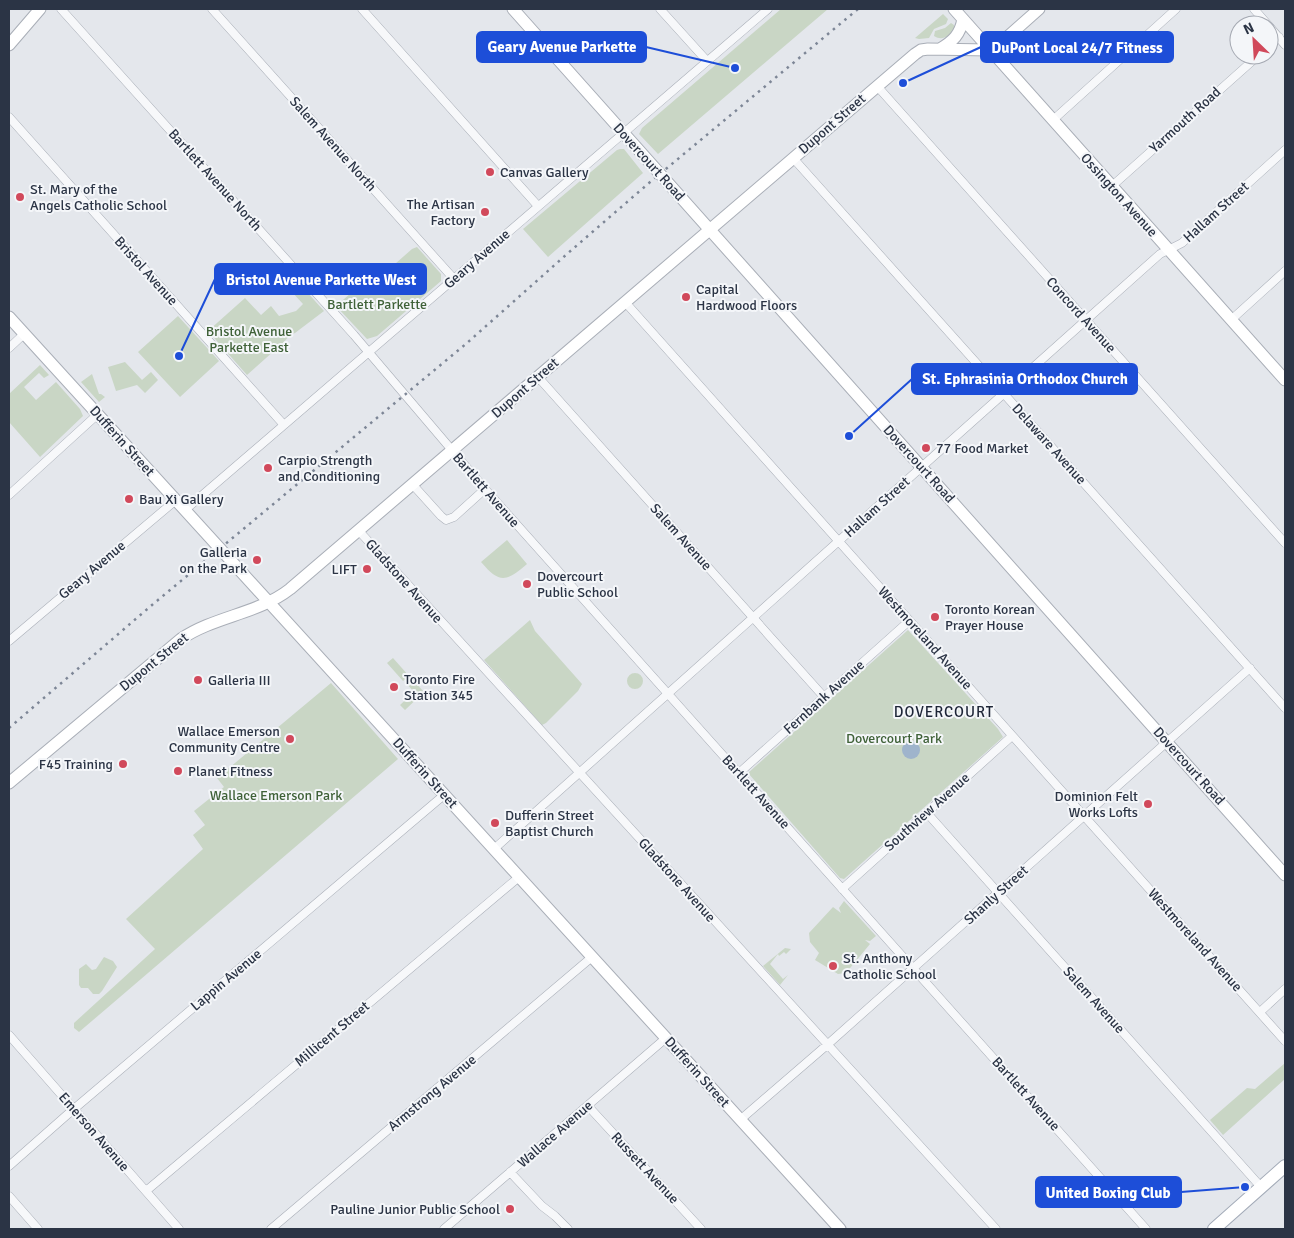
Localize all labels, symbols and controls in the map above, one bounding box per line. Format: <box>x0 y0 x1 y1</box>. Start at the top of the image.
north arrow <box>1229 15 1279 65</box>
text: N <box>1241 19 1257 38</box>
callout: Geary Avenue Parkette <box>477 32 646 62</box>
callout: DuPont Local 24/7 Fitness <box>981 32 1173 62</box>
text: Geary Avenue Parkette <box>488 38 636 56</box>
text: DuPont Local 24/7 Fitness <box>991 39 1163 57</box>
street label: Yarmouth Road <box>1146 83 1224 157</box>
street label: Dupont Street <box>795 90 869 158</box>
street label: Salem Avenue North <box>286 93 380 195</box>
street label: Dovercourt Road <box>610 119 688 205</box>
street label: Bartlett Avenue North <box>165 125 265 235</box>
street label: Ossington Avenue <box>1077 150 1161 240</box>
place label: Canvas Gallery <box>500 164 589 181</box>
marker: Canvas Gallery <box>484 166 496 178</box>
street label: Hallam Street <box>1180 178 1252 246</box>
place label: St. Mary of the Angels Catholic School <box>30 181 167 214</box>
marker: St. Mary of the Angels Catholic School <box>14 191 26 203</box>
place label: The Artisan Factory <box>407 196 475 229</box>
marker: The Artisan Factory <box>479 206 491 218</box>
street label: Geary Avenue <box>440 226 514 292</box>
street label: Bristol Avenue <box>111 233 181 309</box>
callout: Bristol Avenue Parkette West <box>215 264 426 294</box>
text: Bristol Avenue Parkette West <box>226 271 417 289</box>
street label: Concord Avenue <box>1042 273 1120 357</box>
place label: Capital Hardwood Floors <box>696 281 797 314</box>
marker: Capital Hardwood Floors <box>680 291 692 303</box>
park label: Bartlett Parkette <box>327 296 427 313</box>
park label: Bristol Avenue Parkette East <box>206 323 292 356</box>
street label: Dupont Street <box>488 354 562 422</box>
callout: St. Ephrasinia Orthodox Church <box>912 364 1137 394</box>
text: St. Ephrasinia Orthodox Church <box>922 370 1128 388</box>
street label: Delaware Avenue <box>1008 400 1090 488</box>
street label: Dufferin Street <box>86 402 158 480</box>
street label: Dovercourt Road <box>880 421 958 507</box>
place label: 77 Food Market <box>936 440 1028 457</box>
marker: 77 Food Market <box>920 442 932 454</box>
street label: Bartlett Avenue <box>449 449 523 531</box>
place label: Carpio Strength and Conditioning <box>278 452 380 485</box>
marker: Carpio Strength and Conditioning <box>262 462 274 474</box>
street label: Hallam Street <box>841 473 913 541</box>
place label: Bau Xi Gallery <box>139 491 224 508</box>
marker: Bau Xi Gallery <box>123 493 135 505</box>
street label: Salem Avenue <box>647 500 715 574</box>
street label: Gladstone Avenue <box>362 535 446 627</box>
street label: Geary Avenue <box>55 537 129 603</box>
place label: Galleria on the Park <box>179 544 247 577</box>
marker: Galleria on the Park <box>251 554 263 566</box>
place label: LIFT <box>332 561 357 578</box>
marker: LIFT <box>361 563 373 575</box>
place label: Dovercourt Public School <box>537 568 618 601</box>
marker: Dovercourt Public School <box>521 578 533 590</box>
street label: Westmoreland Avenue <box>874 583 976 693</box>
place label: Toronto Korean Prayer House <box>945 601 1035 634</box>
marker: Toronto Korean Prayer House <box>929 611 941 623</box>
street label: Dupont Street <box>116 629 192 695</box>
street label: Fernbank Avenue <box>780 656 868 738</box>
place label: Toronto Fire Station 345 <box>404 671 475 704</box>
place label: Galleria III <box>208 672 271 689</box>
marker: Galleria III <box>192 674 204 686</box>
marker: Toronto Fire Station 345 <box>388 681 400 693</box>
district label: DOVERCOURT <box>894 703 994 721</box>
place label: Wallace Emerson Community Centre <box>169 723 280 756</box>
street label: Dovercourt Road <box>1150 723 1228 809</box>
park label: Dovercourt Park <box>846 730 942 747</box>
marker: Wallace Emerson Community Centre <box>284 733 296 745</box>
street label: Dufferin Street <box>389 734 461 812</box>
street label: Bartlett Avenue <box>718 752 794 832</box>
place label: F45 Training <box>39 756 113 773</box>
marker: F45 Training <box>117 758 129 770</box>
place label: Planet Fitness <box>188 763 273 780</box>
marker: Planet Fitness <box>172 765 184 777</box>
street label: Southview Avenue <box>881 769 973 855</box>
park label: Wallace Emerson Park <box>210 787 342 804</box>
place label: Dominion Felt Works Lofts <box>1055 788 1138 821</box>
marker: Dominion Felt Works Lofts <box>1142 798 1154 810</box>
place label: Dufferin Street Baptist Church <box>505 807 594 840</box>
marker: Dufferin Street Baptist Church <box>489 817 501 829</box>
street label: Gladstone Avenue <box>635 834 719 926</box>
street label: Shanly Street <box>961 862 1032 928</box>
street label: Westmoreland Avenue <box>1144 885 1246 995</box>
street label: Lappin Avenue <box>187 945 265 1015</box>
place label: St. Anthony Catholic School <box>843 950 936 983</box>
marker: St. Anthony Catholic School <box>827 960 839 972</box>
street label: Salem Avenue <box>1060 963 1128 1037</box>
street label: Millicent Street <box>291 998 373 1070</box>
street label: Dufferin Street <box>661 1033 733 1111</box>
street label: Armstrong Avenue <box>384 1051 480 1135</box>
street label: Bartlett Avenue <box>988 1054 1064 1134</box>
street label: Emerson Avenue <box>55 1089 133 1175</box>
street label: Wallace Avenue <box>514 1097 596 1171</box>
street label: Russett Avenue <box>608 1129 682 1207</box>
callout: United Boxing Club <box>1036 1177 1181 1207</box>
text: United Boxing Club <box>1045 1184 1171 1202</box>
place label: Pauline Junior Public School <box>330 1201 500 1218</box>
marker: Pauline Junior Public School <box>504 1203 516 1215</box>

